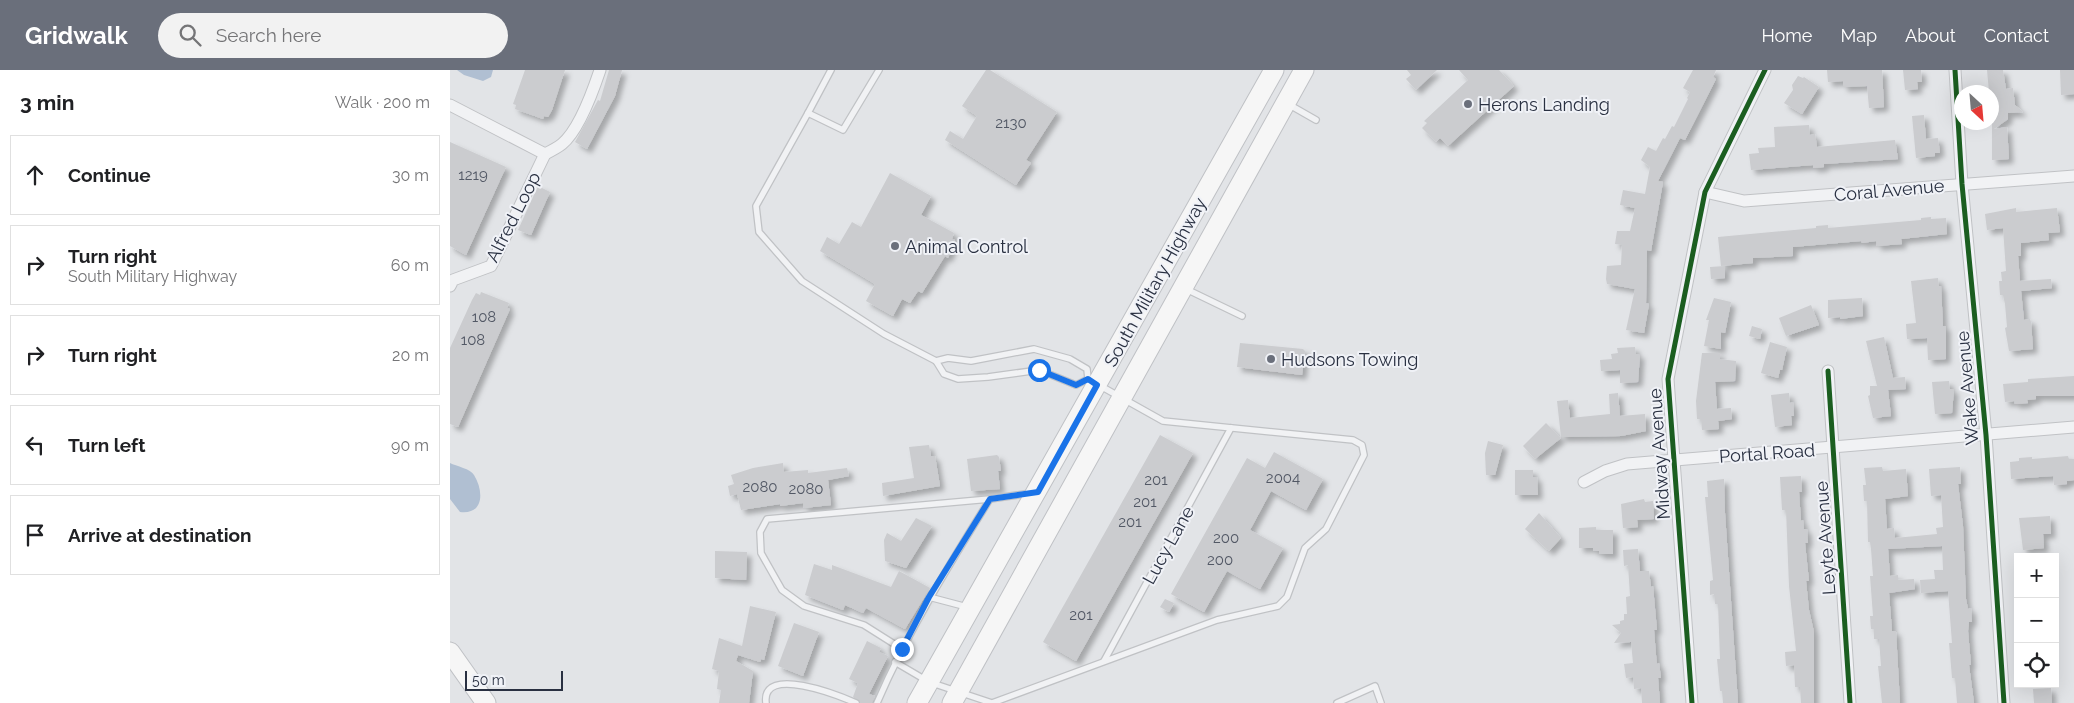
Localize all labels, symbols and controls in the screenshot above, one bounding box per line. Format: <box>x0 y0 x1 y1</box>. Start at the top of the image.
search box <box>158 13 508 58</box>
text: Gridwalk <box>25 21 128 50</box>
icon: search <box>176 21 204 49</box>
text: Search here <box>216 24 321 46</box>
text: Home <box>1761 25 1812 46</box>
text: Map <box>1840 25 1877 46</box>
text: About <box>1905 25 1956 46</box>
text: Contact <box>1984 25 2049 46</box>
north arrow <box>1954 85 1999 130</box>
text: 3 min <box>20 90 74 115</box>
text: Walk · 200 m <box>335 93 430 112</box>
place label: Herons Landing <box>1478 94 1610 115</box>
marker: Herons Landing <box>1462 98 1474 110</box>
house number: 2130 <box>995 114 1027 132</box>
icon: ahead <box>21 161 49 189</box>
text: Continue <box>68 164 151 186</box>
text: 30 m <box>392 166 429 185</box>
house number: 1219 <box>458 166 488 184</box>
street label: Alfred Loop <box>481 168 545 266</box>
street label: Coral Avenue <box>1833 175 1945 205</box>
street label: South Military Highway <box>1100 193 1210 370</box>
place label: Animal Control <box>905 236 1028 257</box>
marker: Animal Control <box>889 240 901 252</box>
text: Turn right <box>68 245 157 267</box>
icon: right <box>21 251 49 279</box>
text: 60 m <box>391 256 429 275</box>
text: South Military Highway <box>68 267 237 286</box>
house number: 108 <box>472 308 496 326</box>
street label: Wake Avenue <box>1952 330 1982 446</box>
house number: 108 <box>461 331 485 349</box>
icon: right <box>21 341 49 369</box>
text: Turn right <box>68 344 157 366</box>
text: 20 m <box>392 346 429 365</box>
place label: Hudsons Towing <box>1281 349 1418 370</box>
marker: Hudsons Towing <box>1265 353 1277 365</box>
route start <box>1028 359 1051 382</box>
street label: Midway Avenue <box>1644 387 1674 520</box>
icon: left <box>21 431 49 459</box>
text: Turn left <box>68 434 145 456</box>
text: 90 m <box>391 436 429 455</box>
street label: Portal Road <box>1718 439 1816 467</box>
house number: 2004 <box>1266 469 1300 487</box>
house number: 201 <box>1144 471 1168 489</box>
house number: 2080 <box>742 478 778 496</box>
house number: 2080 <box>788 480 824 498</box>
street label: Leyte Avenue <box>1811 480 1839 596</box>
house number: 201 <box>1133 493 1157 511</box>
street label: Lucy Lane <box>1138 502 1198 588</box>
house number: 201 <box>1118 513 1142 531</box>
icon: arrive <box>21 521 49 549</box>
text: Arrive at destination <box>68 524 252 546</box>
house number: 200 <box>1213 529 1239 547</box>
house number: 200 <box>1207 551 1233 569</box>
map controls <box>2014 553 2059 688</box>
button: + <box>2014 553 2059 598</box>
button: − <box>2014 598 2059 643</box>
house number: 201 <box>1069 606 1093 624</box>
route end <box>891 638 914 661</box>
button: locate <box>2014 643 2059 688</box>
scale bar <box>465 668 562 691</box>
text: 50 m <box>472 672 505 688</box>

